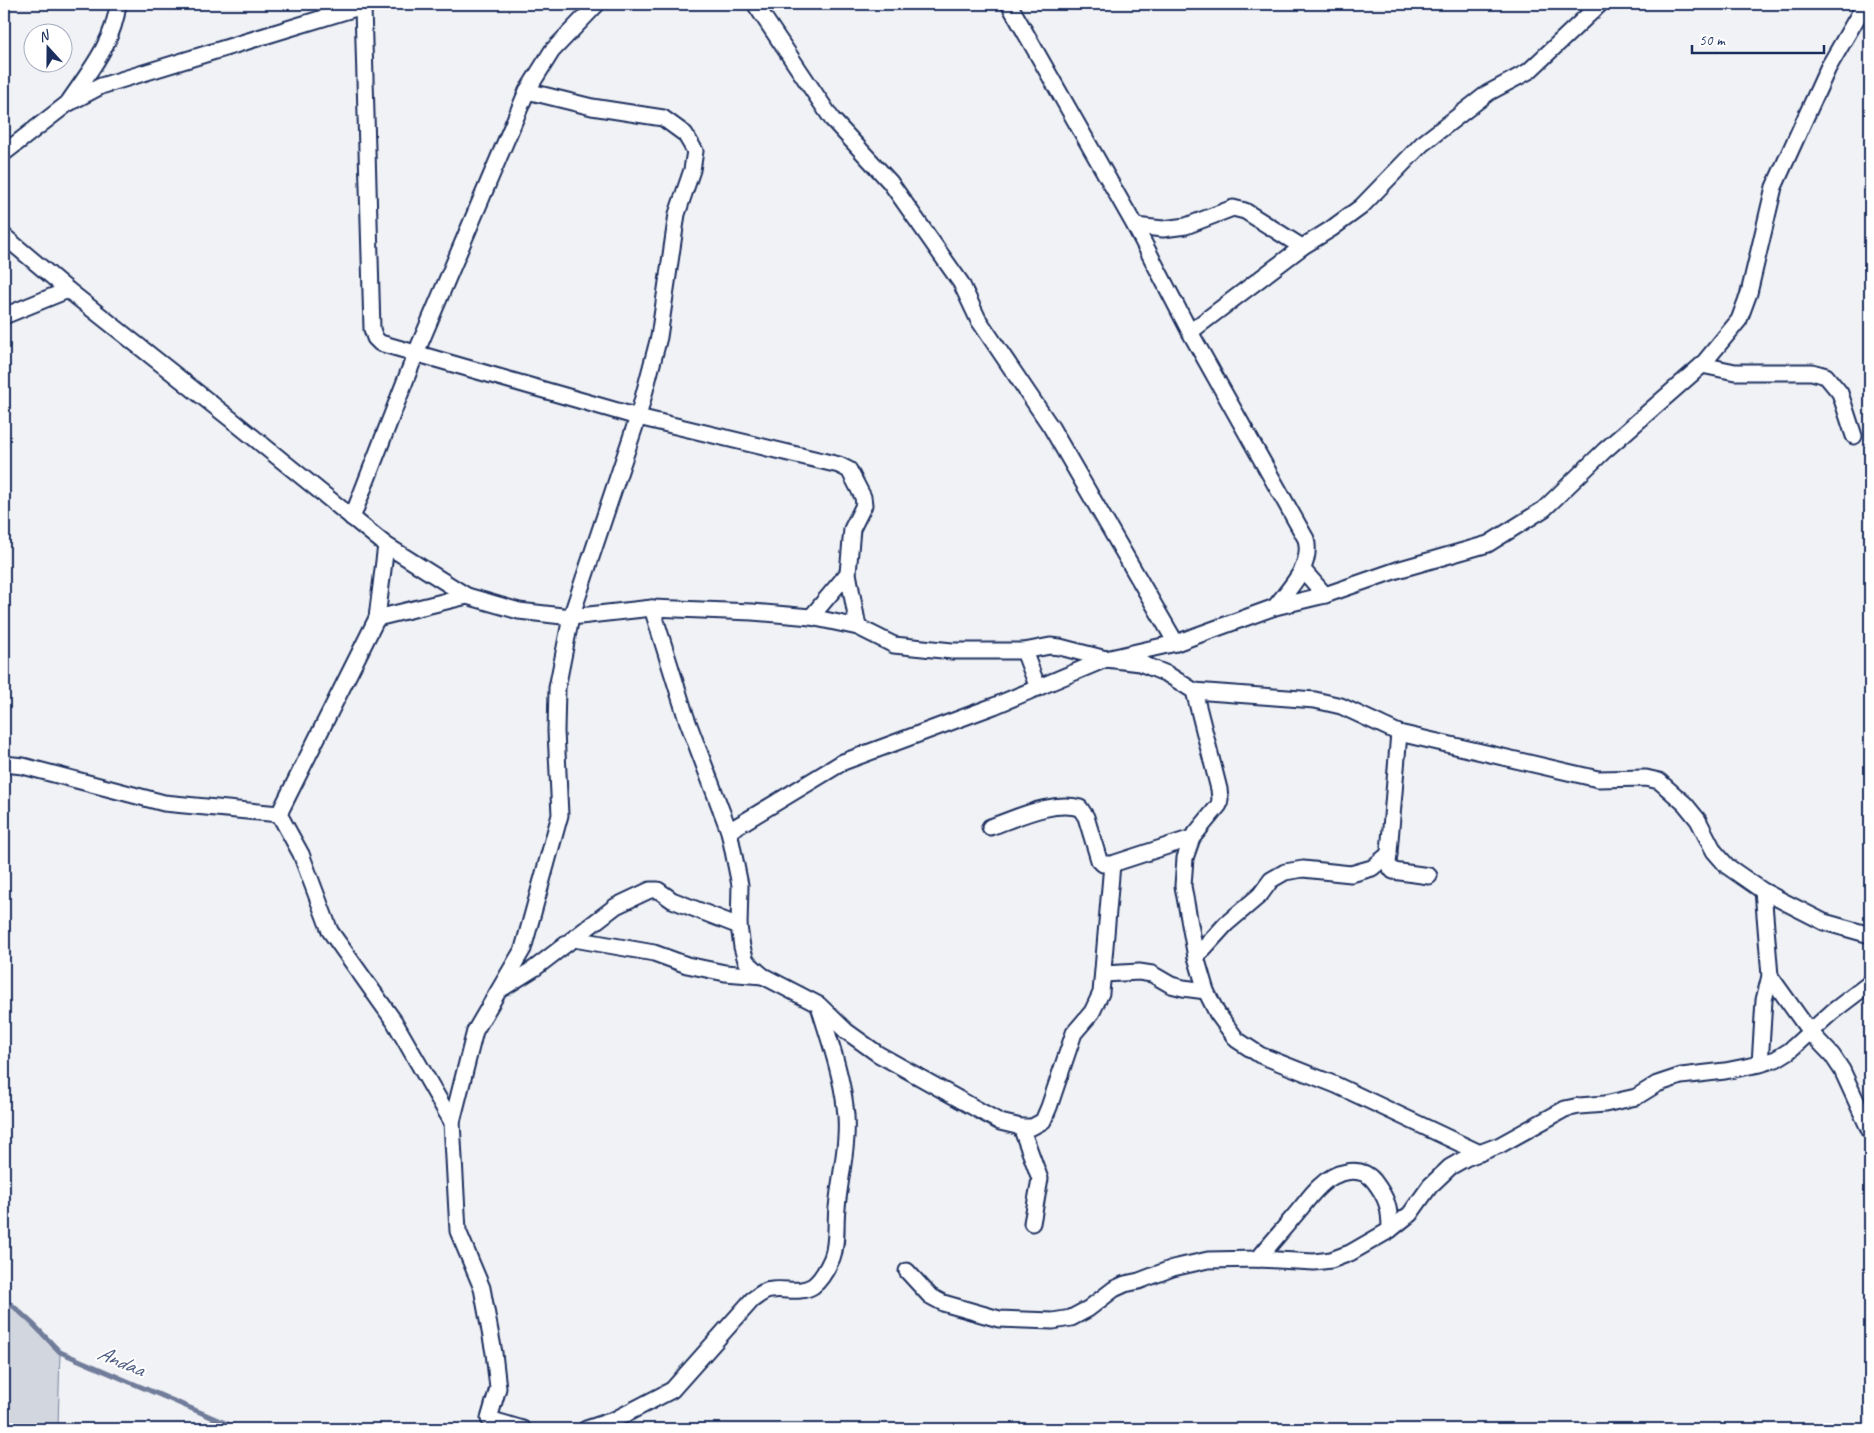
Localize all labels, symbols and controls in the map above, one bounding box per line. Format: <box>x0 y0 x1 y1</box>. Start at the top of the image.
north arrow <box>22 22 72 72</box>
scale bar <box>1692 22 1824 54</box>
text: N <box>36 26 53 46</box>
text: 50 m <box>1699 31 1726 50</box>
water label: Andaa <box>94 1339 150 1384</box>

